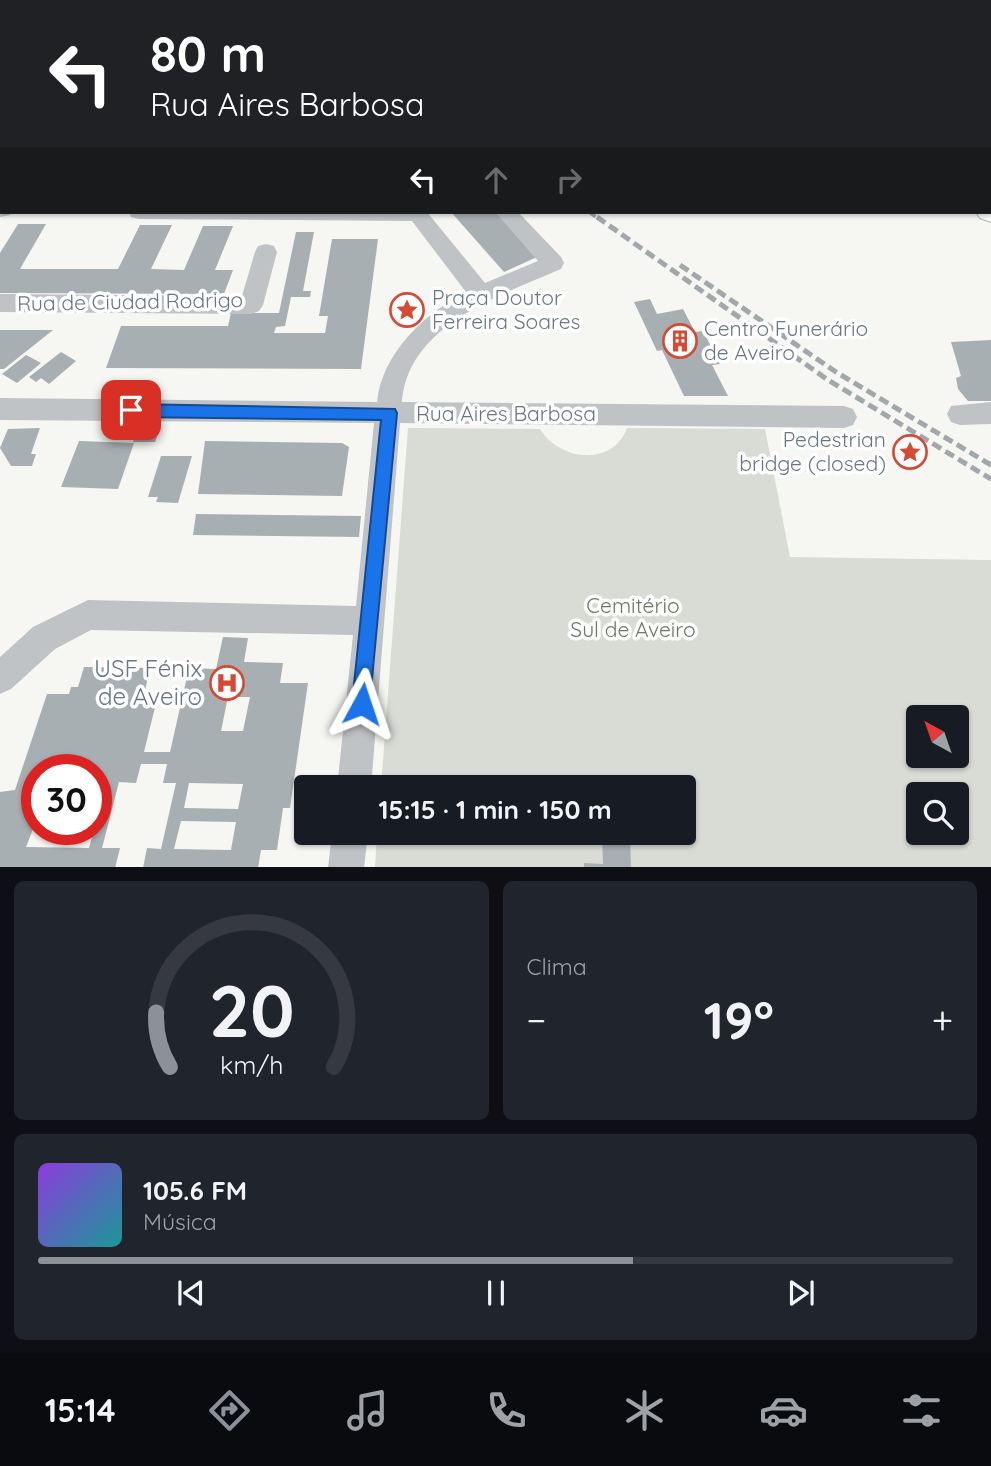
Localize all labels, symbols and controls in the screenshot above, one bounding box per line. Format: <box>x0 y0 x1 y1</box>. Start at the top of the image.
text: 80 m <box>150 23 266 84</box>
icon: left <box>35 28 126 119</box>
text: Rua Aires Barbosa <box>150 84 424 124</box>
icon: left <box>404 161 442 199</box>
icon: ahead <box>477 161 515 199</box>
icon: right <box>550 161 588 199</box>
place label: Praça Doutor Ferreira Soares <box>432 284 580 334</box>
street label: Rua de Ciudad Rodrigo <box>17 286 243 316</box>
place icon: Praça Doutor Ferreira Soares <box>388 291 426 329</box>
place label: Centro Funerário de Aveiro <box>704 315 868 365</box>
building icon: Centro Funerário de Aveiro <box>661 322 699 360</box>
pin <box>101 380 161 440</box>
icon: arrive <box>112 391 150 429</box>
street label: Rua Aires Barbosa <box>416 400 596 426</box>
place label: Pedestrian bridge (closed) <box>739 426 886 476</box>
place icon: Pedestrian bridge (closed) <box>891 433 929 471</box>
park label: Cemitério Sul de Aveiro <box>570 592 696 642</box>
place label: USF Fénix de Aveiro <box>94 653 202 711</box>
hospital icon: USF Fénix de Aveiro <box>208 664 246 702</box>
position arrow <box>325 667 399 741</box>
north arrow <box>906 705 970 768</box>
map controls <box>906 705 969 845</box>
speed limit sign: 30 <box>21 754 112 845</box>
button: search <box>906 782 969 845</box>
text: 15:15 · 1 min · 150 m <box>378 793 612 826</box>
text: Clima <box>527 952 587 981</box>
text: 20 <box>208 964 294 1055</box>
text: 19° <box>704 987 774 1052</box>
text: − <box>527 996 546 1044</box>
text: + <box>932 996 953 1044</box>
text: km/h <box>220 1048 283 1079</box>
text: 105.6 FM <box>143 1174 247 1207</box>
text: Música <box>143 1207 217 1236</box>
icon: previous <box>172 1274 210 1312</box>
icon: pause <box>477 1274 515 1312</box>
icon: next <box>782 1274 820 1312</box>
icon: directions <box>205 1386 254 1435</box>
icon: music <box>343 1386 392 1435</box>
icon: phone <box>482 1386 531 1435</box>
icon: climate <box>620 1386 669 1435</box>
icon: car <box>759 1386 808 1435</box>
icon: filters <box>897 1386 946 1435</box>
text: 15:14 <box>45 1390 116 1430</box>

